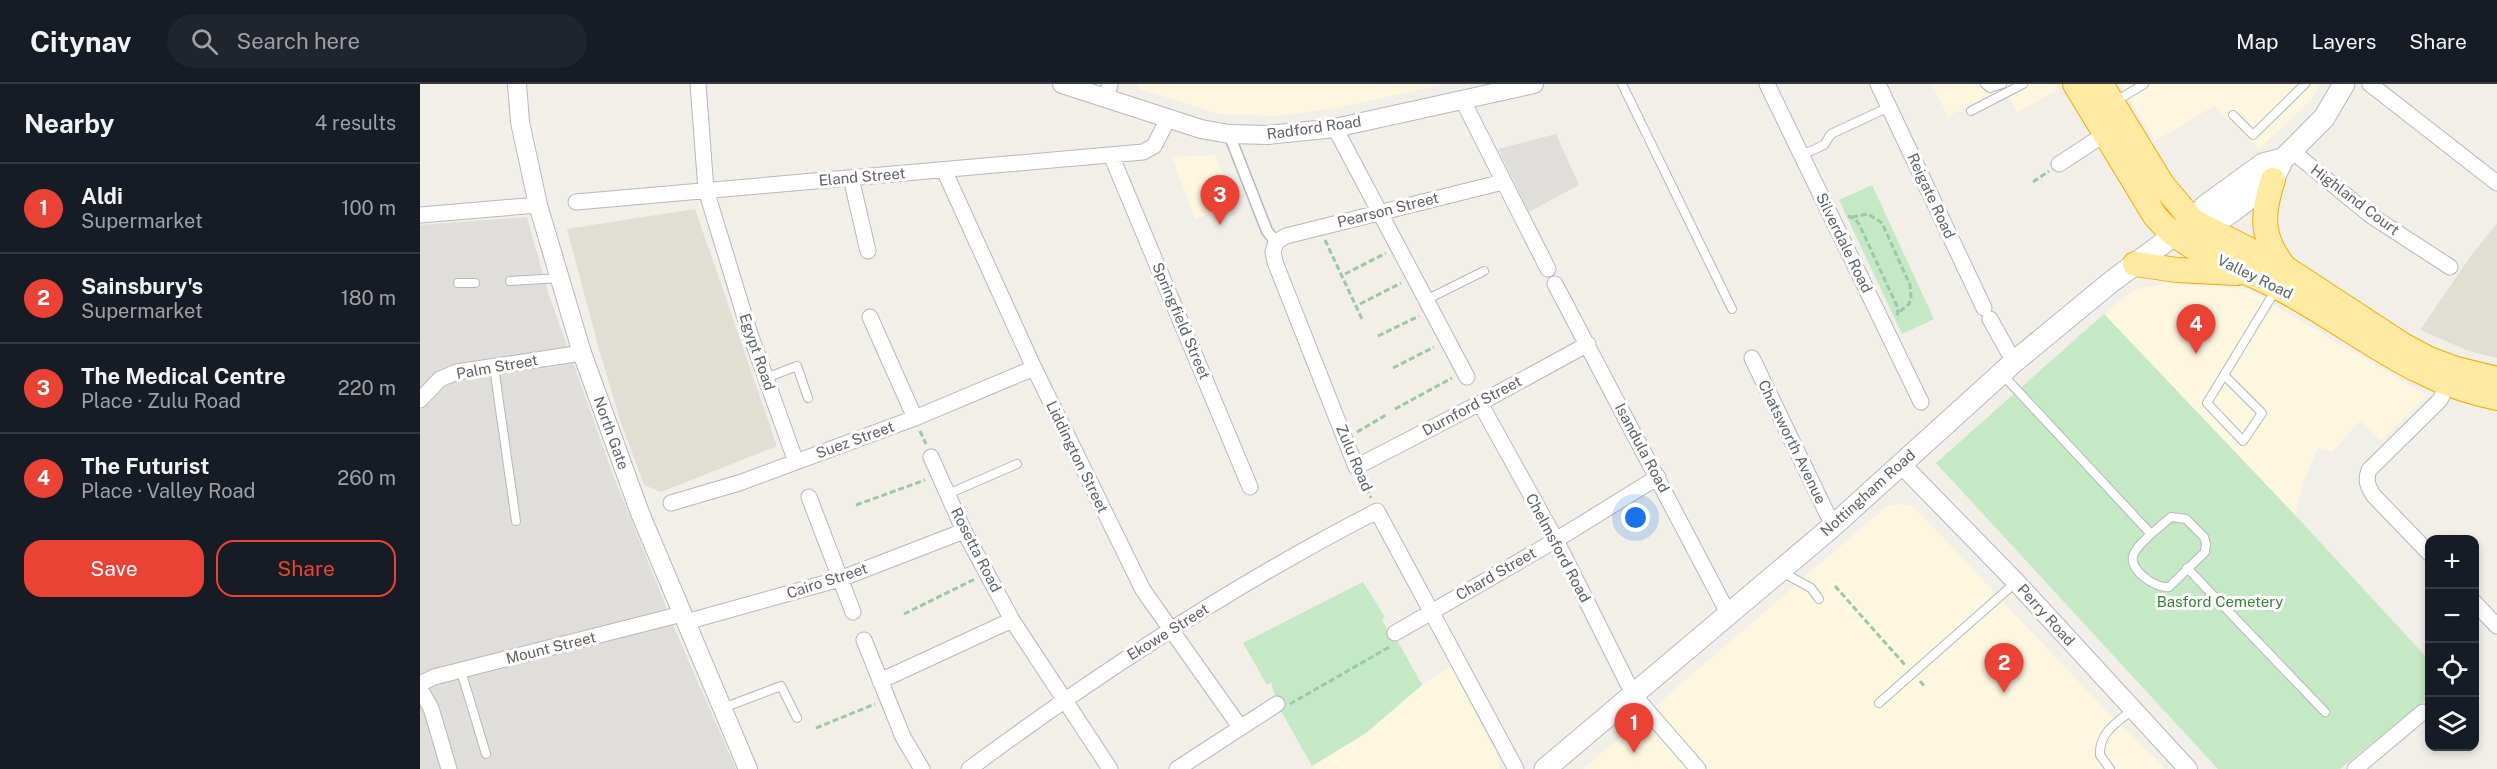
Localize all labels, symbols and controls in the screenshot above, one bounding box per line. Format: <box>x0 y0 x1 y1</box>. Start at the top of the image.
search box <box>167 14 587 68</box>
text: Citynav <box>30 25 131 58</box>
icon: search <box>188 25 221 58</box>
text: Search here <box>236 28 360 54</box>
text: Map <box>2236 29 2279 54</box>
text: Layers <box>2312 29 2376 54</box>
text: Share <box>2409 29 2467 54</box>
text: Nearby <box>24 108 114 139</box>
text: 4 results <box>315 111 396 135</box>
street label: Radford Road <box>1265 112 1362 143</box>
street label: Reigate Road <box>1904 150 1959 241</box>
street label: Highland Court <box>2308 161 2403 238</box>
street label: Eland Street <box>818 164 906 189</box>
pin: 3 <box>1200 176 1240 225</box>
text: Aldi <box>81 183 123 209</box>
street label: Pearson Street <box>1335 189 1441 230</box>
street label: Silverdale Road <box>1813 190 1876 295</box>
text: 1 <box>39 196 48 220</box>
text: 100 m <box>341 196 396 220</box>
text: Supermarket <box>81 209 203 233</box>
street label: Valley Road <box>2215 251 2296 302</box>
street label: Springfield Street <box>1149 260 1214 382</box>
text: Sainsbury's <box>81 273 203 299</box>
text: 2 <box>37 286 50 310</box>
text: 180 m <box>341 286 396 310</box>
text: Supermarket <box>81 299 203 323</box>
pin: 4 <box>2176 304 2216 354</box>
street label: Egypt Road <box>736 311 779 392</box>
street label: Palm Street <box>455 351 539 382</box>
text: The Medical Centre <box>81 363 286 389</box>
street label: Durnford Street <box>1419 372 1524 439</box>
text: 3 <box>37 376 50 400</box>
text: 220 m <box>338 376 396 400</box>
street label: Chatsworth Avenue <box>1755 377 1830 506</box>
text: Place · Zulu Road <box>81 389 241 413</box>
street label: North Gate <box>590 394 633 472</box>
street label: Liddington Street <box>1043 398 1112 516</box>
street label: Isandula Road <box>1612 400 1673 495</box>
street label: Suez Street <box>814 418 896 461</box>
street label: Zulu Road <box>1333 422 1376 494</box>
street label: Nottingham Road <box>1817 446 1918 539</box>
text: The Futurist <box>81 453 209 479</box>
text: 4 <box>37 466 50 490</box>
text: 260 m <box>337 466 396 490</box>
text: Place · Valley Road <box>81 479 255 503</box>
street label: Chelmsford Road <box>1523 491 1594 605</box>
your location <box>1621 503 1650 532</box>
street label: Rosetta Road <box>948 505 1005 595</box>
map controls <box>2425 535 2479 751</box>
button: + <box>2425 535 2479 589</box>
button: Save <box>24 540 204 597</box>
button: Share <box>216 540 396 597</box>
street label: Chard Street <box>1453 544 1539 603</box>
street label: Cairo Street <box>784 559 870 602</box>
street label: Perry Road <box>2014 580 2078 649</box>
button: − <box>2425 589 2479 643</box>
park label: Basford Cemetery <box>2157 593 2283 610</box>
street label: Ekowe Street <box>1124 600 1212 663</box>
street label: Mount Street <box>504 628 598 667</box>
button: locate <box>2425 643 2479 697</box>
pin: 2 <box>1984 644 2024 693</box>
button: layers <box>2425 697 2479 751</box>
pin: 1 <box>1614 704 1654 753</box>

